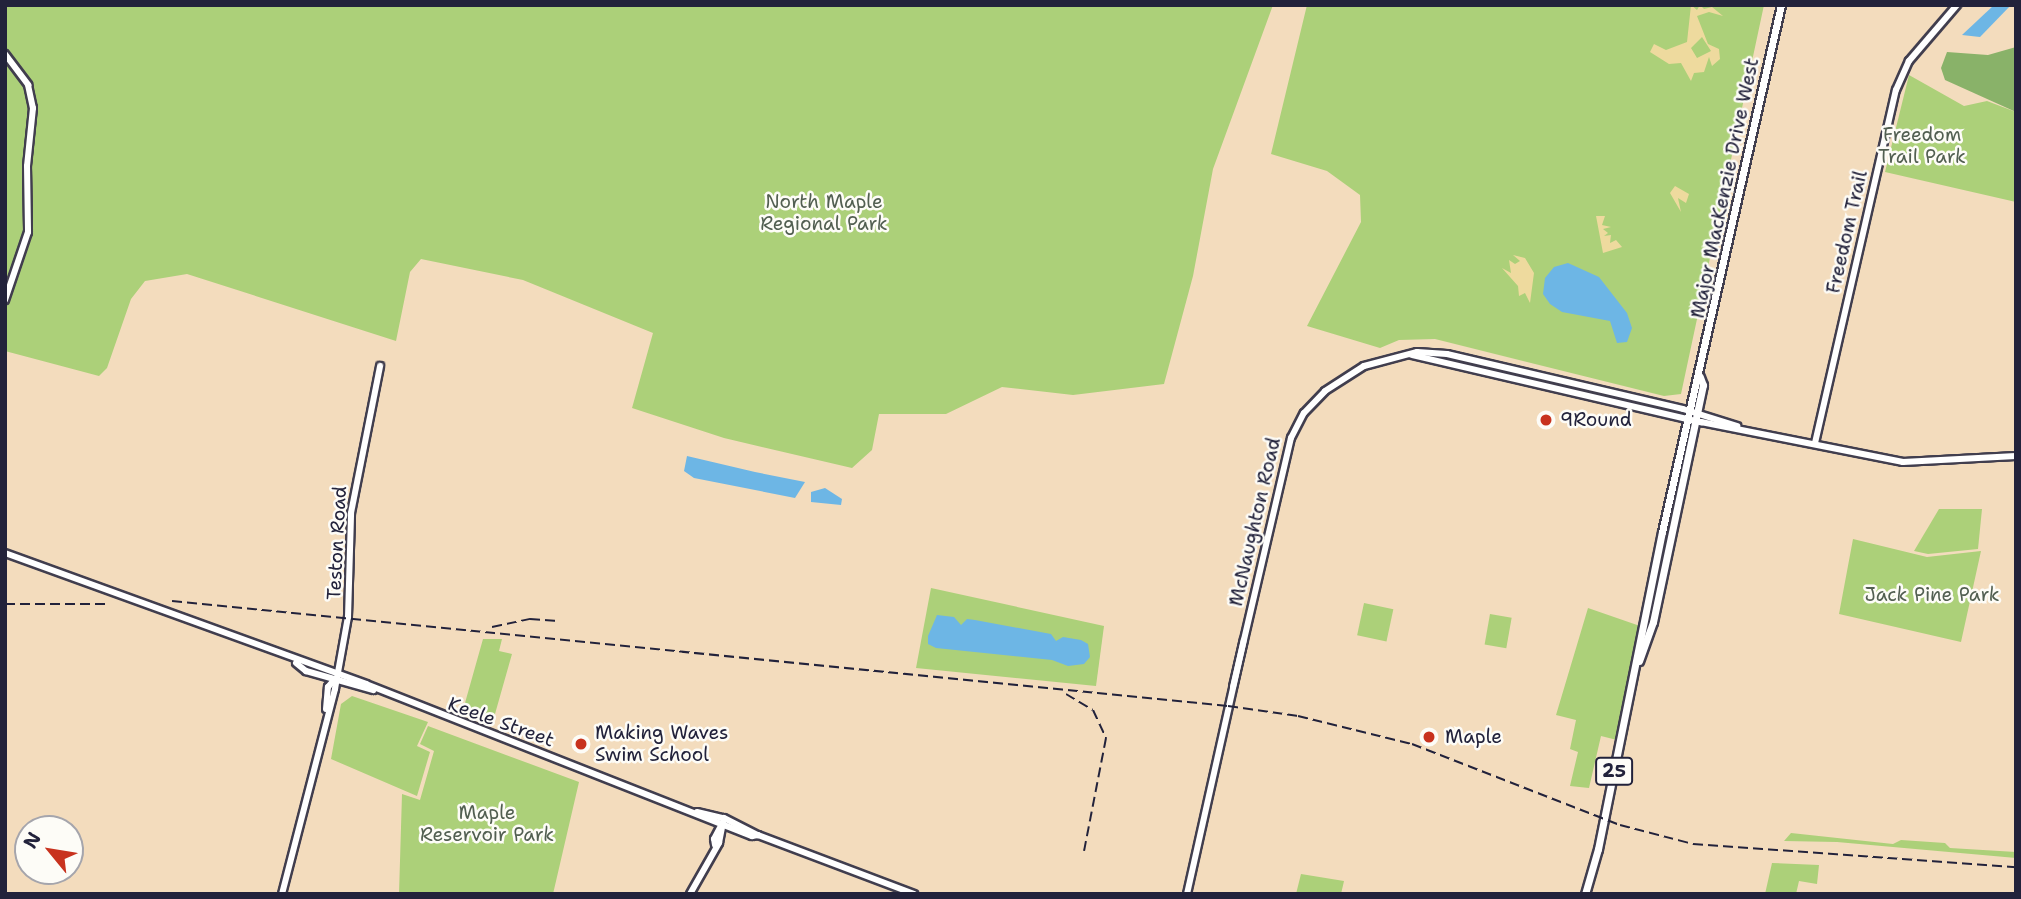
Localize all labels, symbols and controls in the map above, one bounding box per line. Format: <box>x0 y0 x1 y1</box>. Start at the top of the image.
street label: Major MacKenzie Drive West <box>1686 56 1764 320</box>
park label: Freedom Trail Park <box>1878 124 1966 168</box>
street label: Freedom Trail <box>1822 168 1872 296</box>
park label: North Maple Regional Park <box>760 191 888 235</box>
place label: 9Round <box>1560 409 1632 431</box>
marker: 9Round <box>1538 412 1554 428</box>
street label: McNaughton Road <box>1225 436 1285 608</box>
street label: Teston Road <box>323 486 351 600</box>
park label: Jack Pine Park <box>1864 584 2000 606</box>
street label: Keele Street <box>445 692 557 752</box>
place label: Making Waves Swim School <box>595 722 729 766</box>
place label: Maple <box>1445 726 1502 748</box>
marker: Maple <box>1419 727 1439 747</box>
marker: Making Waves Swim School <box>573 736 589 752</box>
road number: 25 <box>1595 756 1633 786</box>
park label: Maple Reservoir Park <box>420 802 554 846</box>
north arrow <box>14 815 84 885</box>
text: N <box>18 827 47 853</box>

